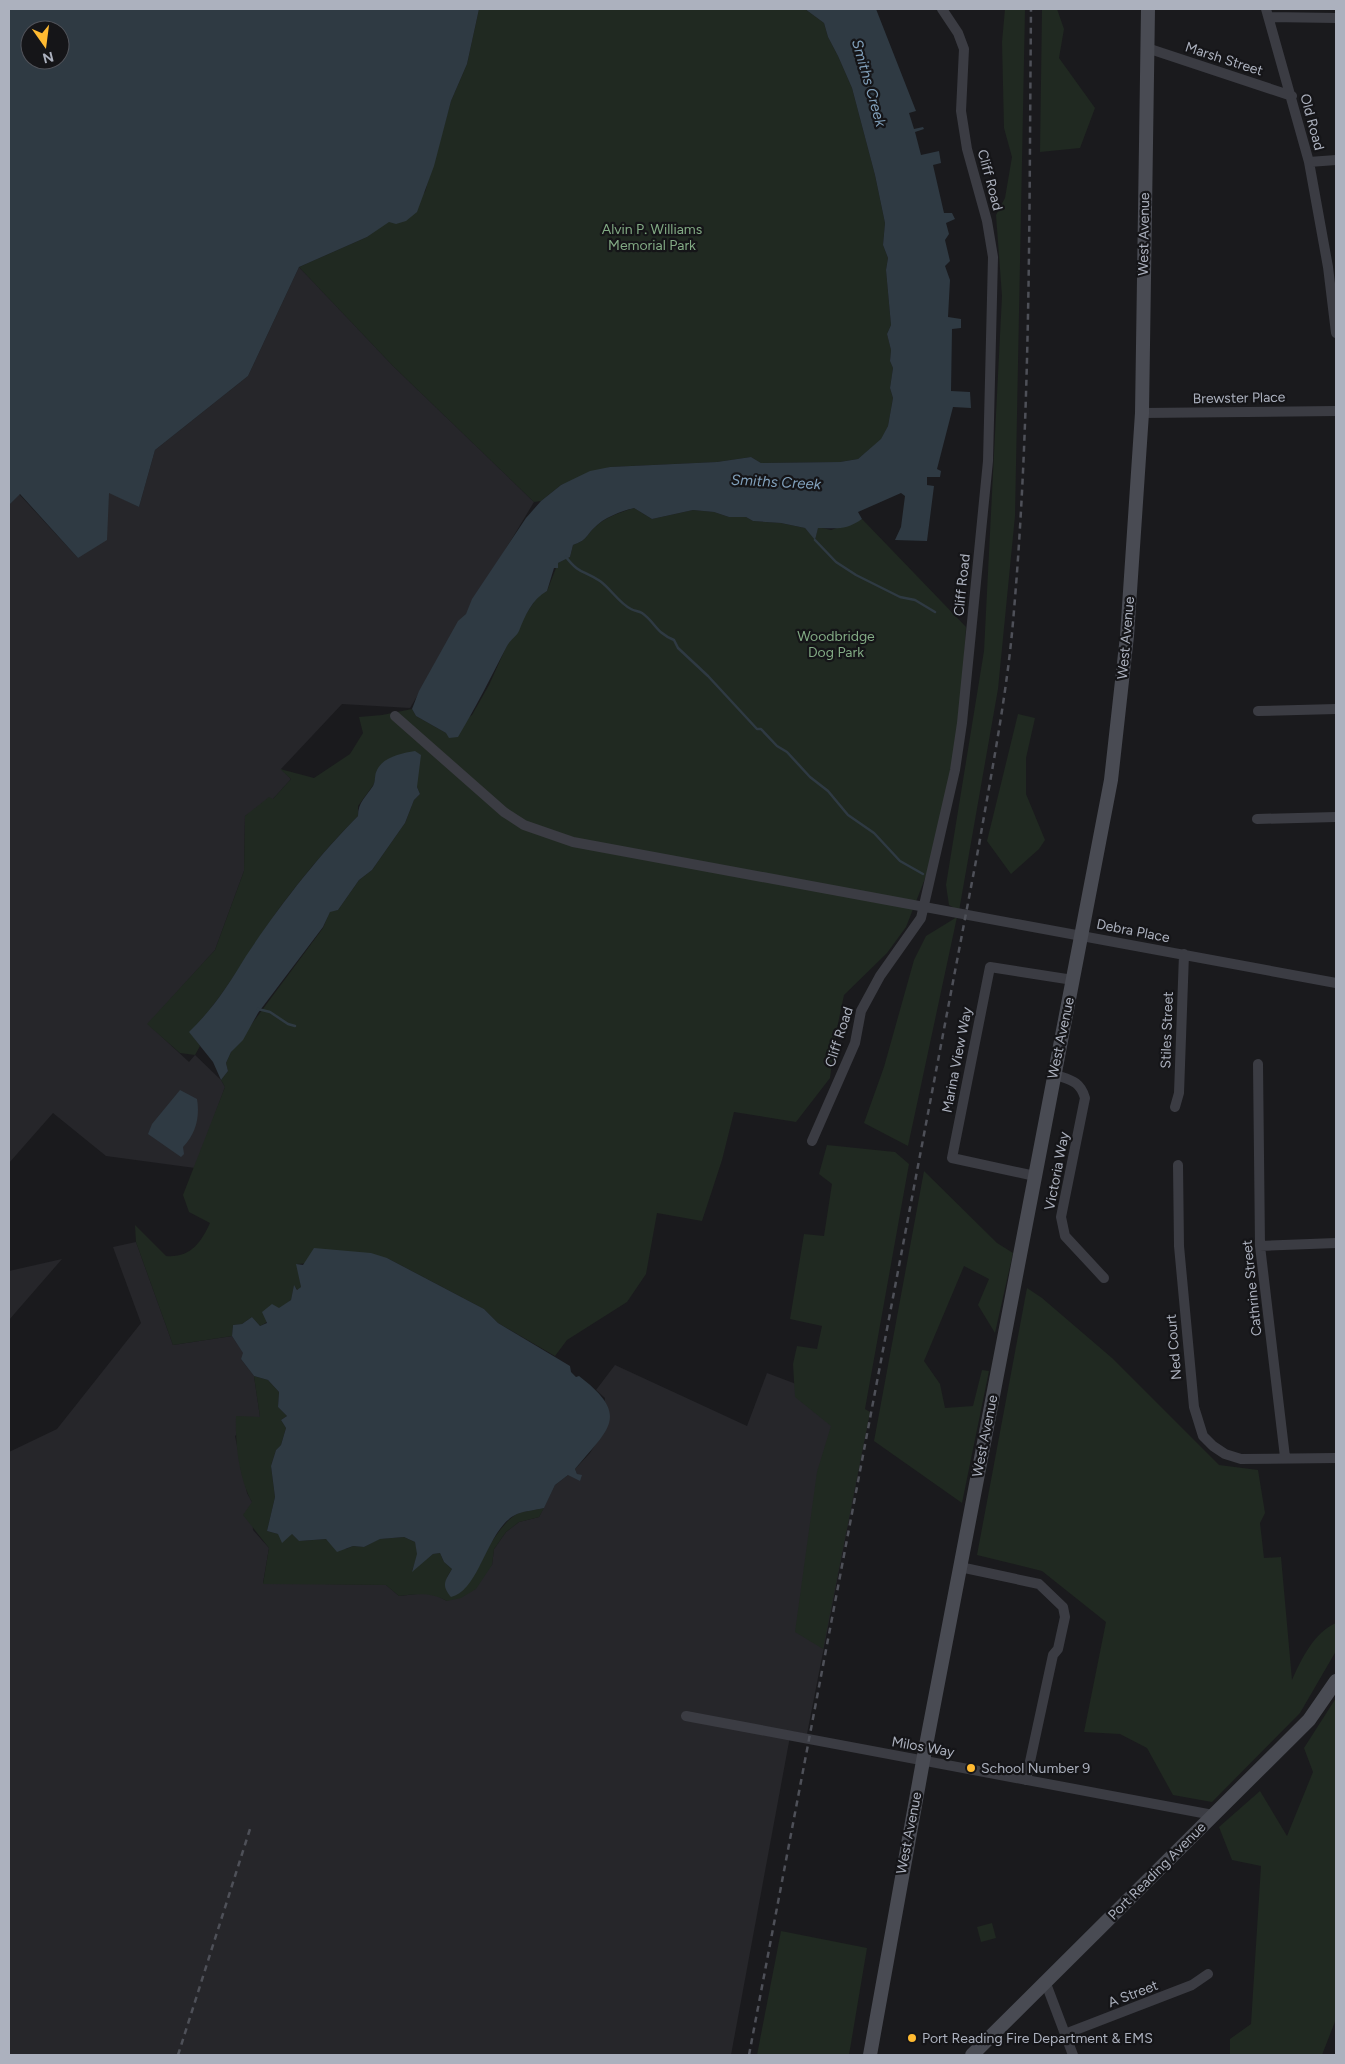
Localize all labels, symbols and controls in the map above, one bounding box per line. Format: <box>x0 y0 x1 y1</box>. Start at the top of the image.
north arrow <box>20 20 70 70</box>
water label: Smiths Creek <box>848 37 890 129</box>
street label: Marsh Street <box>1183 38 1265 80</box>
text: N <box>41 48 55 67</box>
street label: Old Road <box>1296 92 1328 152</box>
street label: Cliff Road <box>974 148 1006 212</box>
street label: West Avenue <box>1135 192 1153 276</box>
park label: Alvin P. Williams Memorial Park <box>602 221 702 254</box>
street label: Brewster Place <box>1192 389 1286 407</box>
water label: Smiths Creek <box>731 471 822 493</box>
street label: Cliff Road <box>950 553 974 617</box>
street label: West Avenue <box>1114 596 1138 680</box>
park label: Woodbridge Dog Park <box>797 628 875 661</box>
street label: Debra Place <box>1095 916 1171 947</box>
street label: Stiles Street <box>1157 991 1177 1069</box>
street label: West Avenue <box>1044 995 1078 1080</box>
street label: Cliff Road <box>821 1005 857 1069</box>
street label: Marina View Way <box>938 1005 976 1114</box>
street label: Victoria Way <box>1041 1130 1073 1212</box>
street label: Cathrine Street <box>1239 1239 1265 1337</box>
street label: Ned Court <box>1163 1313 1185 1381</box>
street label: West Avenue <box>969 1393 1001 1478</box>
street label: Milos Way <box>890 1733 956 1761</box>
place label: School Number 9 <box>981 1760 1090 1777</box>
marker: School Number 9 <box>965 1762 977 1774</box>
street label: West Avenue <box>893 1790 925 1875</box>
street label: Port Reading Avenue <box>1105 1818 1210 1923</box>
street label: A Street <box>1106 1977 1160 2011</box>
place label: Port Reading Fire Department & EMS <box>922 2030 1153 2047</box>
marker: Port Reading Fire Department & EMS <box>906 2032 918 2044</box>

